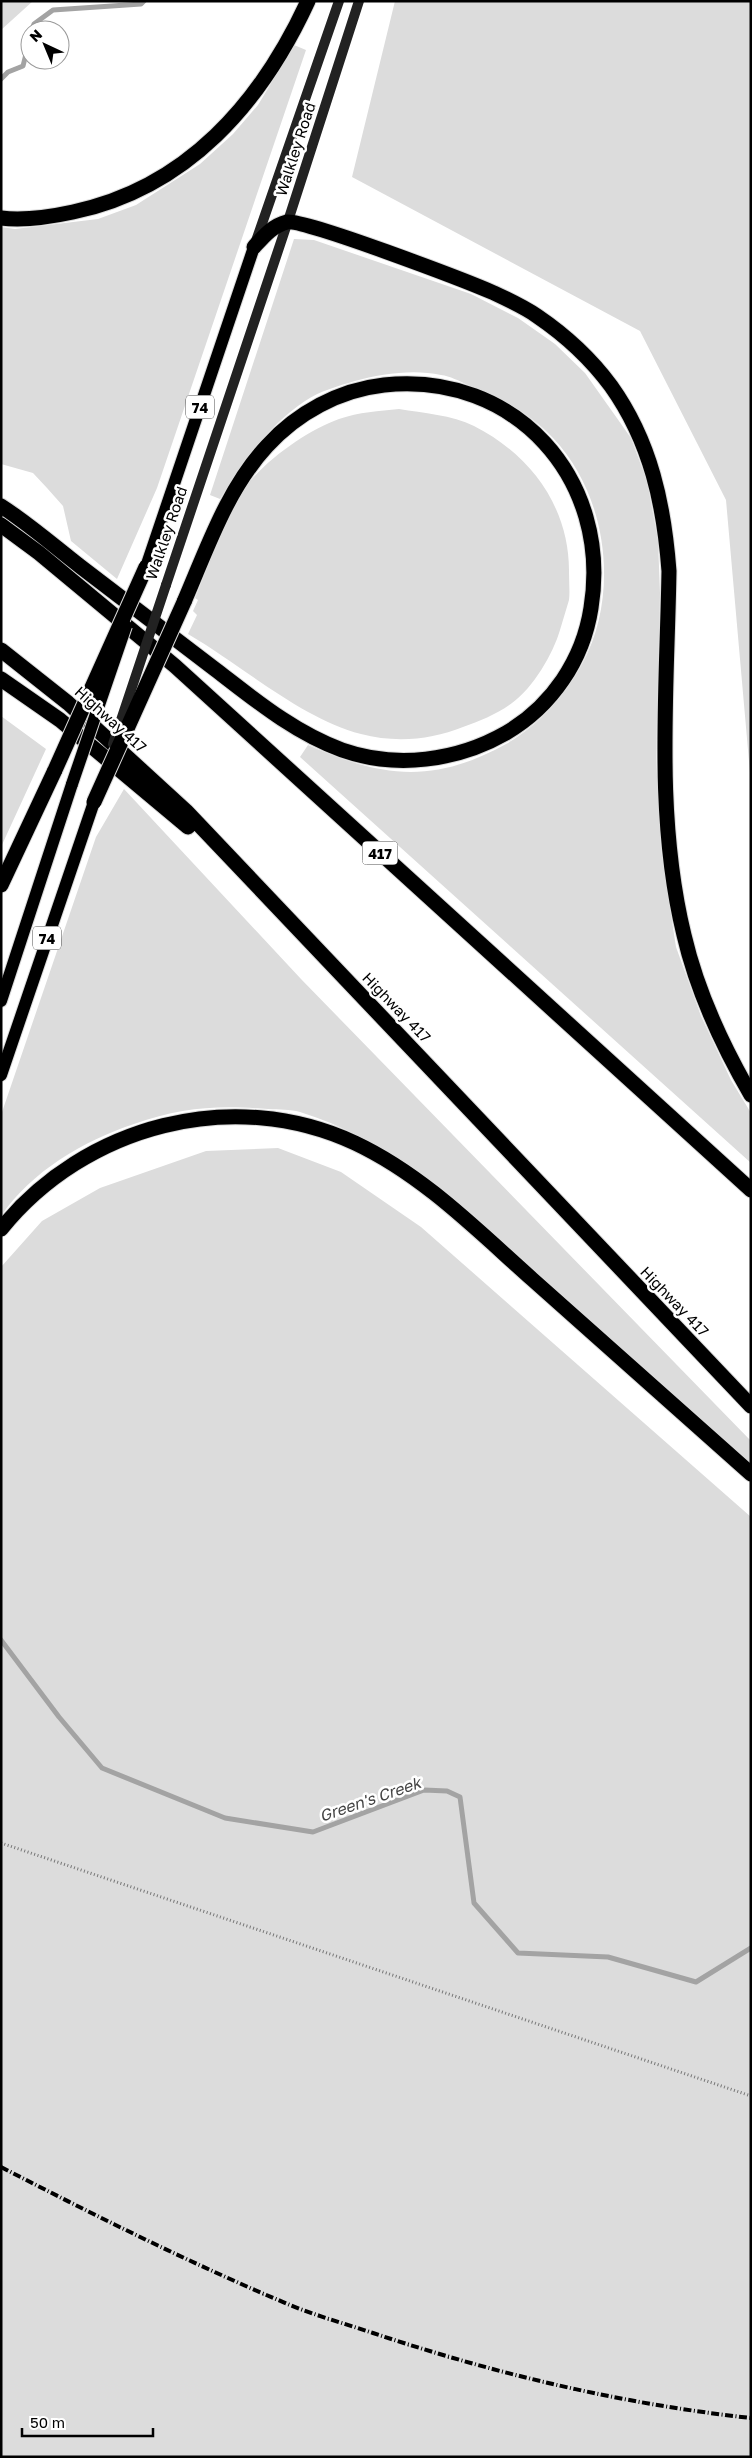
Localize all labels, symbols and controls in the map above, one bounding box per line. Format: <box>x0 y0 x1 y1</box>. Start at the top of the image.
north arrow <box>20 20 70 70</box>
text: N <box>26 25 45 45</box>
street label: Walkley Road <box>271 100 319 198</box>
road number: 74 <box>186 396 214 418</box>
street label: Walkley Road <box>142 484 190 582</box>
street label: Highway 417 <box>71 682 151 756</box>
road number: 417 <box>362 841 398 864</box>
road number: 74 <box>33 926 61 950</box>
street label: Highway 417 <box>359 968 435 1046</box>
street label: Highway 417 <box>637 1262 713 1340</box>
water label: Green's Creek <box>317 1772 425 1826</box>
scale bar <box>22 2406 154 2438</box>
text: 50 m <box>30 2413 65 2431</box>

